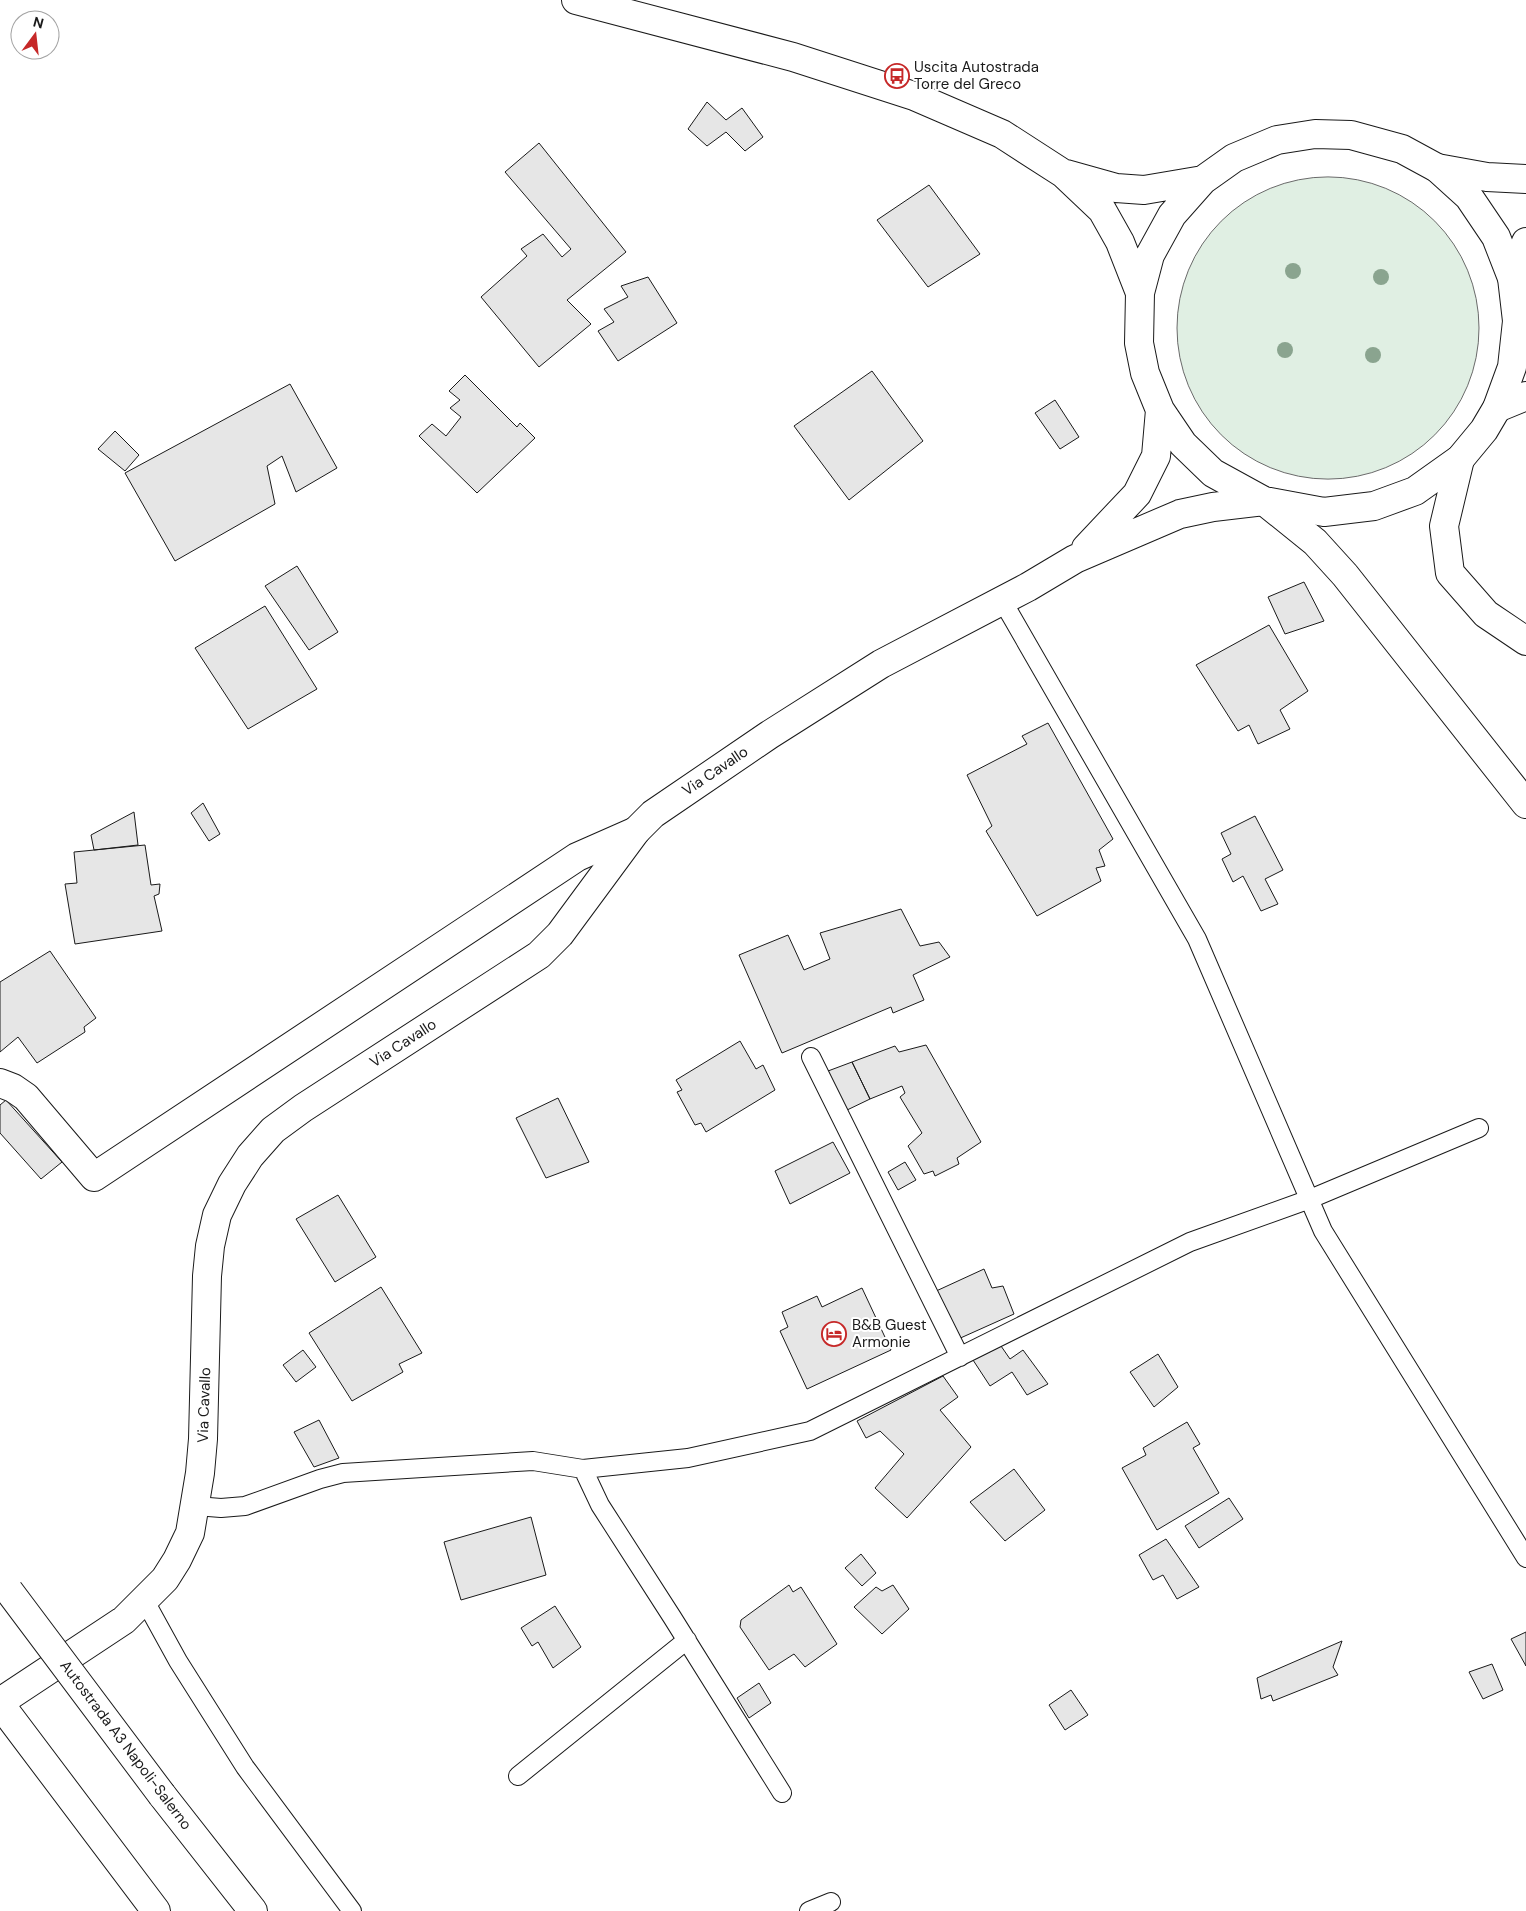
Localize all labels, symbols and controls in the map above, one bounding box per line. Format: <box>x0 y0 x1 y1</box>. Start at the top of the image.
north arrow <box>10 10 60 60</box>
text: N <box>31 12 46 32</box>
place label: Uscita Autostrada Torre del Greco <box>914 57 1039 94</box>
bus stop icon: Uscita Autostrada Torre del Greco <box>884 63 910 89</box>
street label: Via Cavallo <box>678 741 752 800</box>
street label: Via Cavallo <box>366 1014 440 1072</box>
place label: B&B Guest Armonie <box>852 1315 927 1352</box>
hotel icon: B&B Guest Armonie <box>821 1321 847 1347</box>
street label: Via Cavallo <box>193 1367 215 1443</box>
street label: Autostrada A3 Napoli-Salerno <box>56 1656 196 1834</box>

